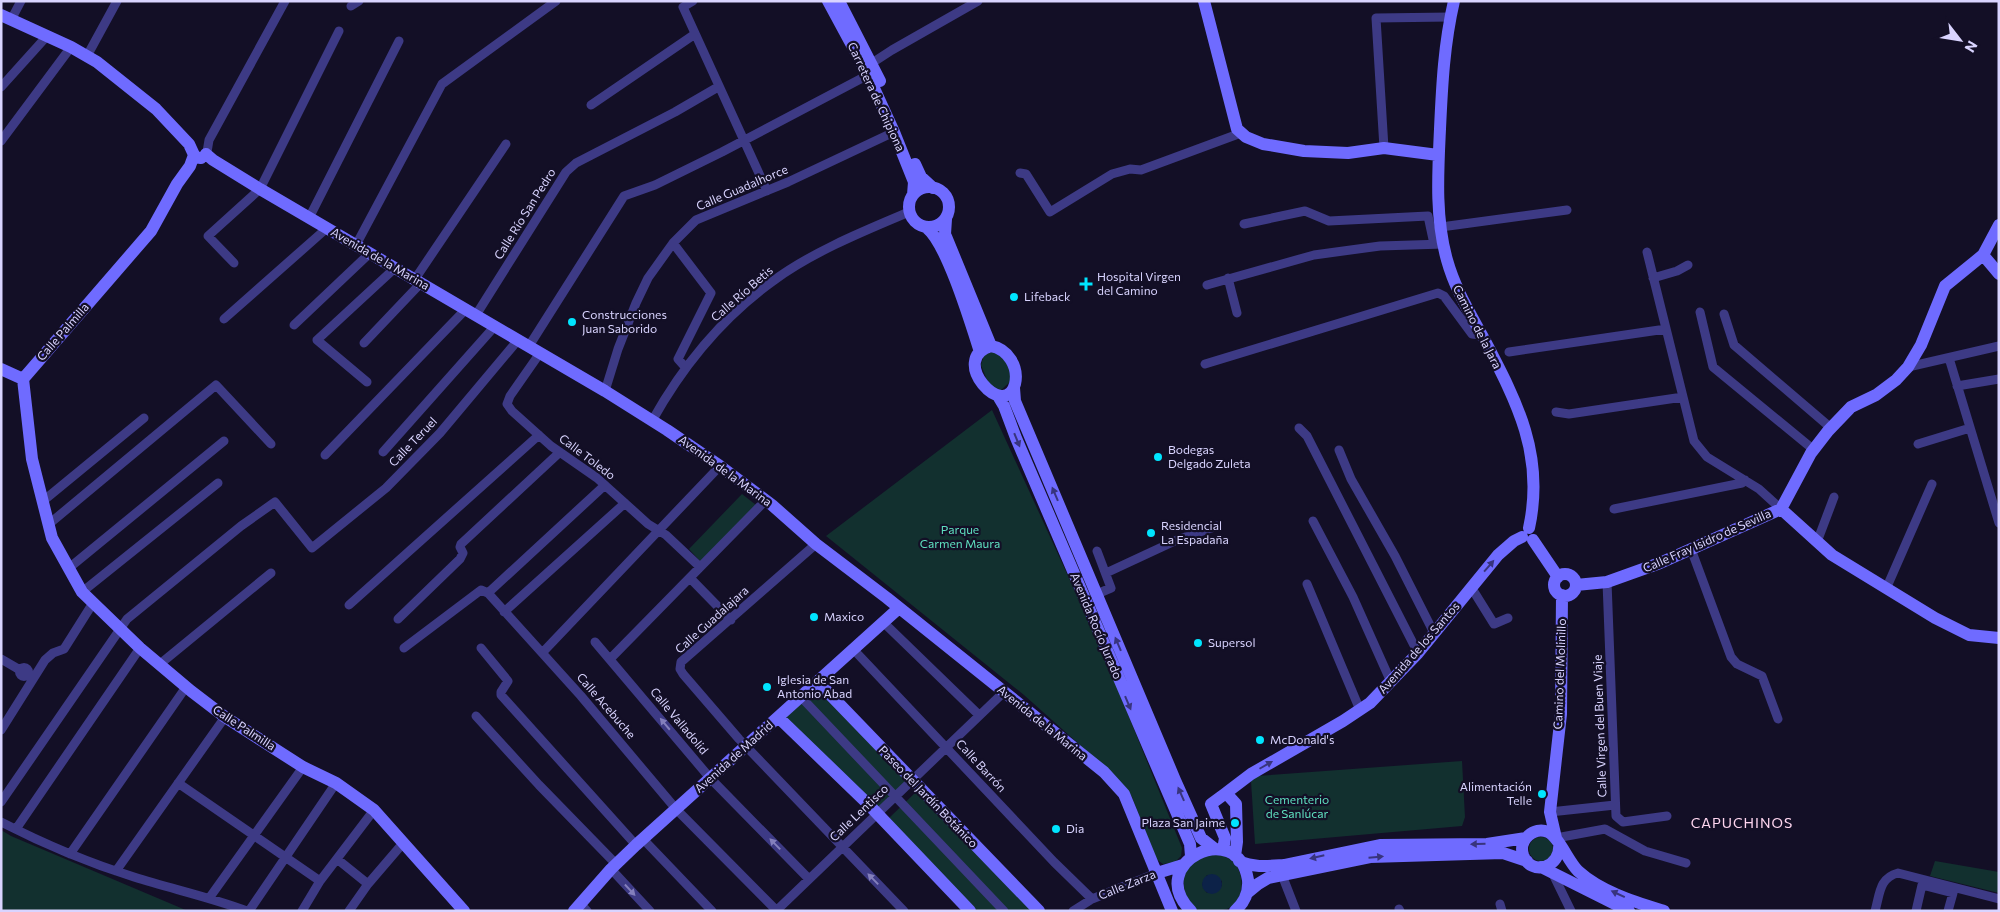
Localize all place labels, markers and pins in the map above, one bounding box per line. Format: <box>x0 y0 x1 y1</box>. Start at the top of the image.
place label: Hospital Virgen del Camino <box>1097 269 1181 297</box>
marker: Hospital Virgen del Camino <box>1079 277 1093 291</box>
place label: Lifeback <box>1024 289 1071 303</box>
marker: Lifeback <box>1008 291 1020 303</box>
place label: Construcciones Juan Saborido <box>582 307 667 336</box>
marker: Construcciones Juan Saborido <box>566 316 578 328</box>
place label: Bodegas Delgado Zuleta <box>1168 442 1251 470</box>
marker: Bodegas Delgado Zuleta <box>1152 451 1164 463</box>
place label: Residencial La Espadaña <box>1161 518 1229 546</box>
marker: Residencial La Espadaña <box>1145 527 1157 539</box>
place label: Maxico <box>824 609 864 623</box>
marker: Maxico <box>808 611 820 623</box>
place label: Supersol <box>1208 635 1255 649</box>
marker: Supersol <box>1192 637 1204 649</box>
place label: Iglesia de San Antonio Abad <box>777 672 852 700</box>
marker: Iglesia de San Antonio Abad <box>761 681 773 693</box>
place label: McDonald's <box>1270 732 1334 746</box>
marker: McDonald's <box>1254 734 1266 746</box>
place label: Alimentación Telle <box>1460 779 1532 807</box>
marker: Alimentación Telle <box>1536 788 1548 800</box>
place label: Plaza San Jaime <box>1141 815 1225 830</box>
marker: Plaza San Jaime <box>1229 817 1241 829</box>
place label: Dia <box>1066 821 1084 835</box>
marker: Dia <box>1050 823 1062 835</box>

